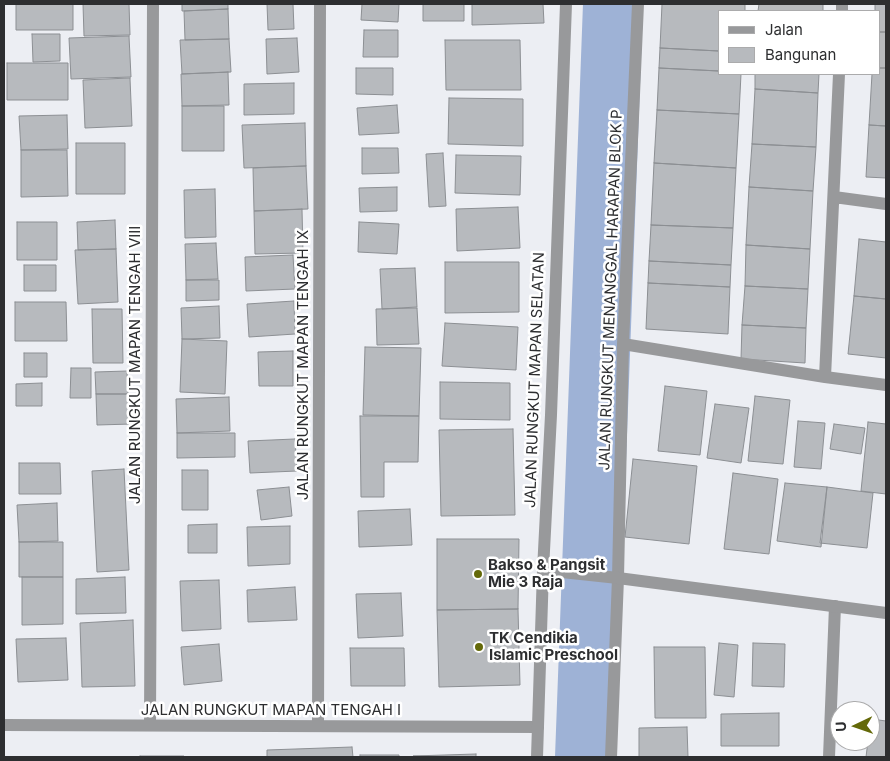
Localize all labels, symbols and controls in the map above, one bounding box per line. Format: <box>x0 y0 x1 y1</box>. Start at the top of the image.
legend <box>718 10 880 75</box>
text: Jalan <box>765 20 803 39</box>
text: Bangunan <box>765 45 836 64</box>
street label: JALAN RUNGKUT MENANGGAL HARAPAN BLOK P <box>596 109 626 471</box>
street label: JALAN RUNGKUT MAPAN TENGAH VIII <box>126 226 144 504</box>
street label: JALAN RUNGKUT MAPAN TENGAH IX <box>294 230 312 500</box>
street label: JALAN RUNGKUT MAPAN SELATAN <box>522 252 548 508</box>
place label: Bakso & Pangsit Mie 3 Raja <box>488 556 605 591</box>
marker: Bakso & Pangsit Mie 3 Raja <box>472 568 484 580</box>
place label: TK Cendikia Islamic Preschool <box>489 629 618 664</box>
marker: TK Cendikia Islamic Preschool <box>473 641 485 653</box>
street label: JALAN RUNGKUT MAPAN TENGAH I <box>141 701 401 719</box>
north arrow <box>830 701 880 751</box>
text: U <box>832 721 849 732</box>

